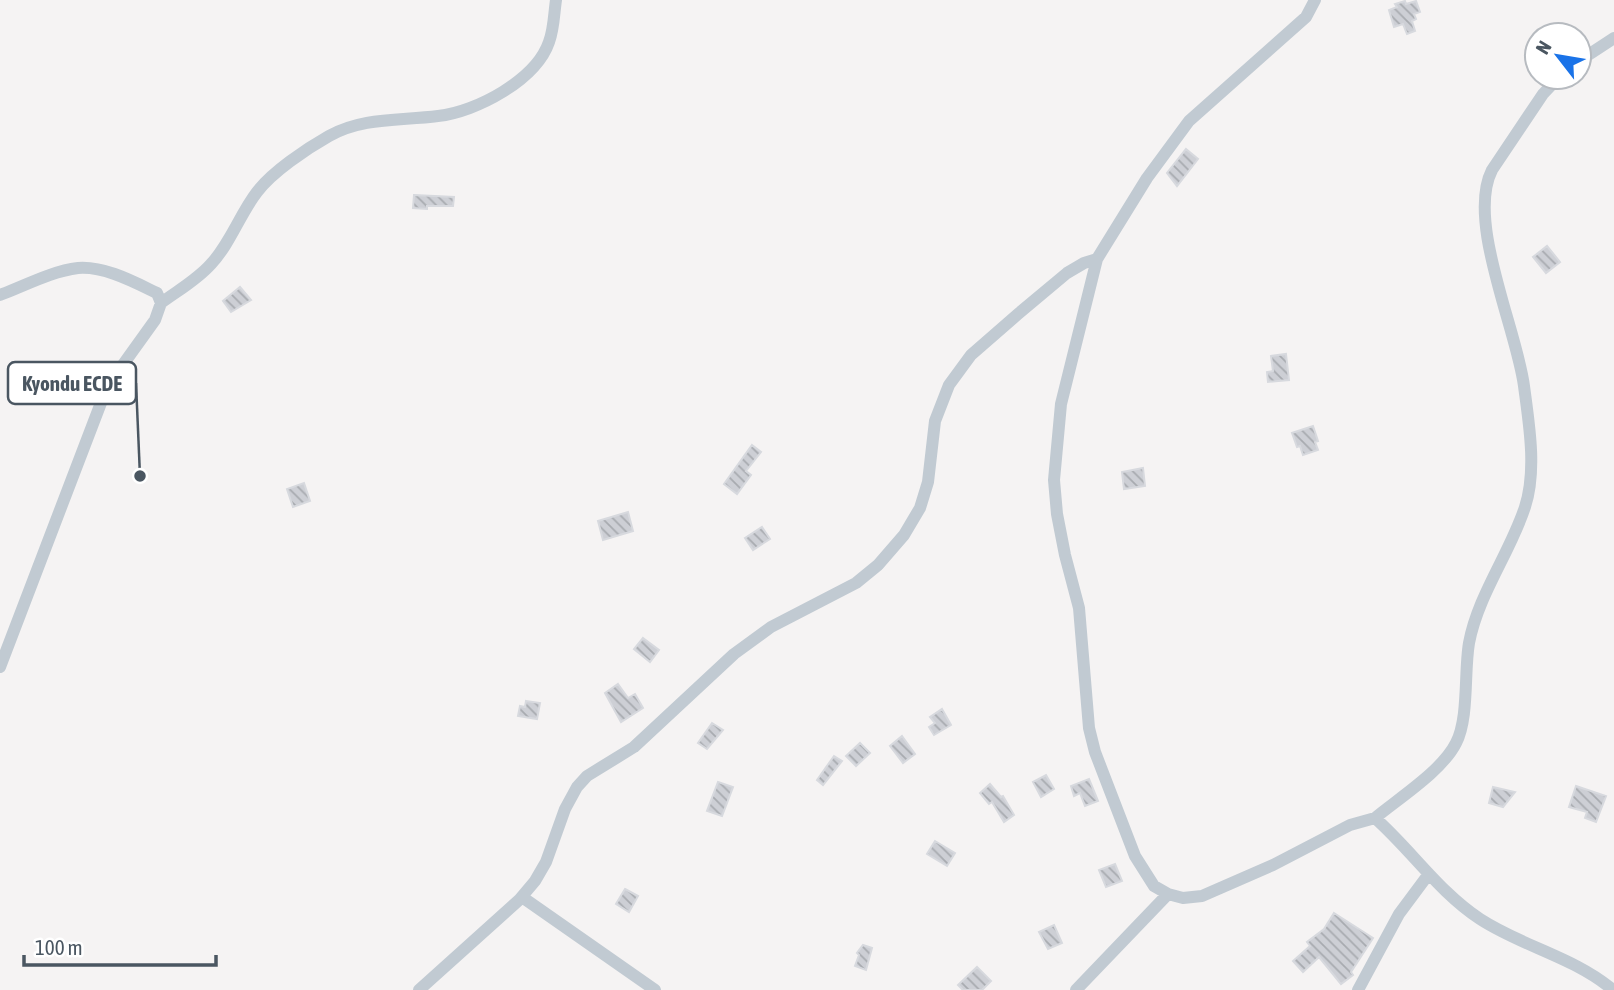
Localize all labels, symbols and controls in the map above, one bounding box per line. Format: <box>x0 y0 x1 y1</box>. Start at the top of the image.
north arrow <box>1523 21 1593 91</box>
text: N <box>1531 37 1556 58</box>
callout: Kyondu ECDE <box>8 362 136 404</box>
text: Kyondu ECDE <box>22 371 122 395</box>
scale bar <box>24 923 217 967</box>
text: 100 m <box>35 935 83 959</box>

